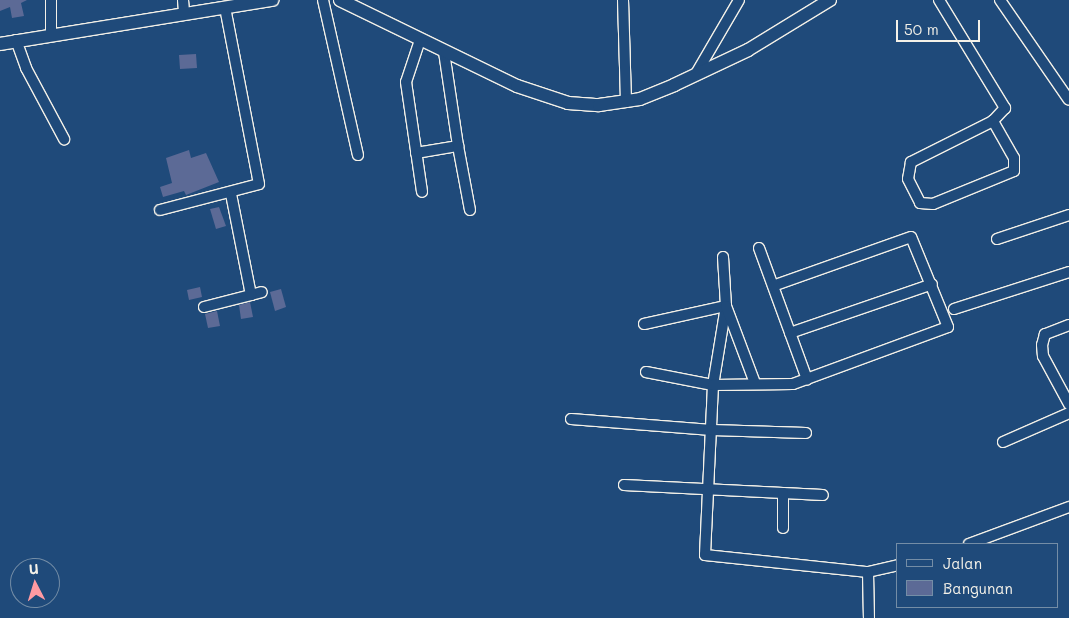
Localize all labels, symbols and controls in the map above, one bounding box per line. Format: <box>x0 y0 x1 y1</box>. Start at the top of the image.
scale bar <box>899 10 983 42</box>
text: 50 m <box>904 19 939 39</box>
legend <box>896 543 1059 608</box>
text: Jalan <box>943 553 982 573</box>
north arrow <box>10 558 60 608</box>
text: U <box>28 559 39 578</box>
text: Bangunan <box>943 578 1013 598</box>

